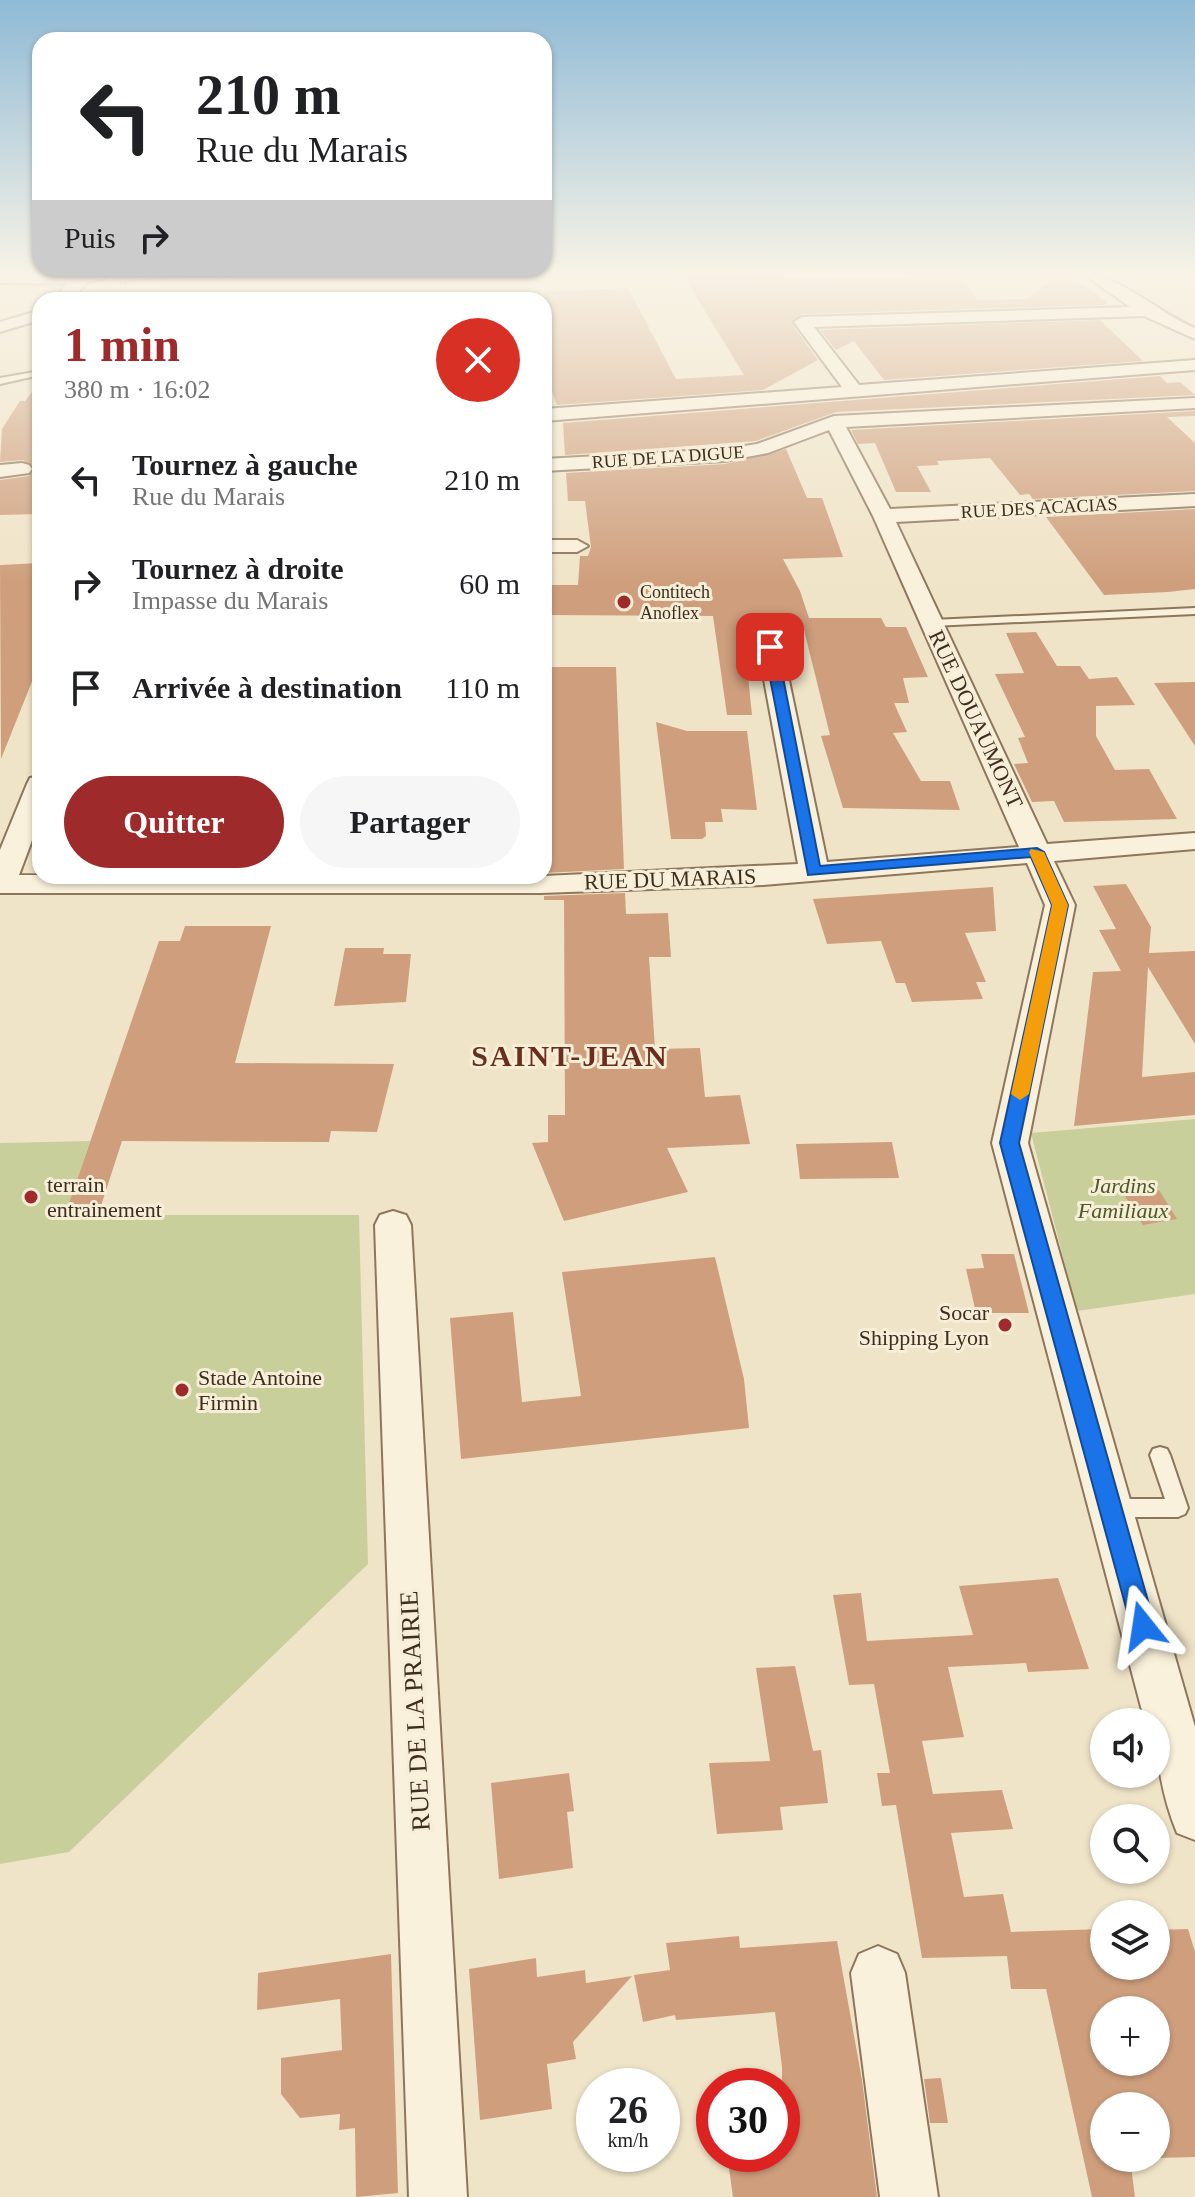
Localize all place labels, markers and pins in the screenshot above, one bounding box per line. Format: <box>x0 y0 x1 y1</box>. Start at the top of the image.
place label: Contitech Anoflex <box>640 582 710 623</box>
marker: Contitech Anoflex <box>615 593 633 611</box>
pin <box>736 613 804 681</box>
place label: terrain entrainement <box>47 1172 162 1222</box>
marker: terrain entrainement <box>22 1188 40 1206</box>
place label: Socar Shipping Lyon <box>859 1300 990 1350</box>
marker: Socar Shipping Lyon <box>996 1316 1014 1334</box>
place label: Stade Antoine Firmin <box>198 1365 322 1415</box>
marker: Stade Antoine Firmin <box>173 1381 191 1399</box>

